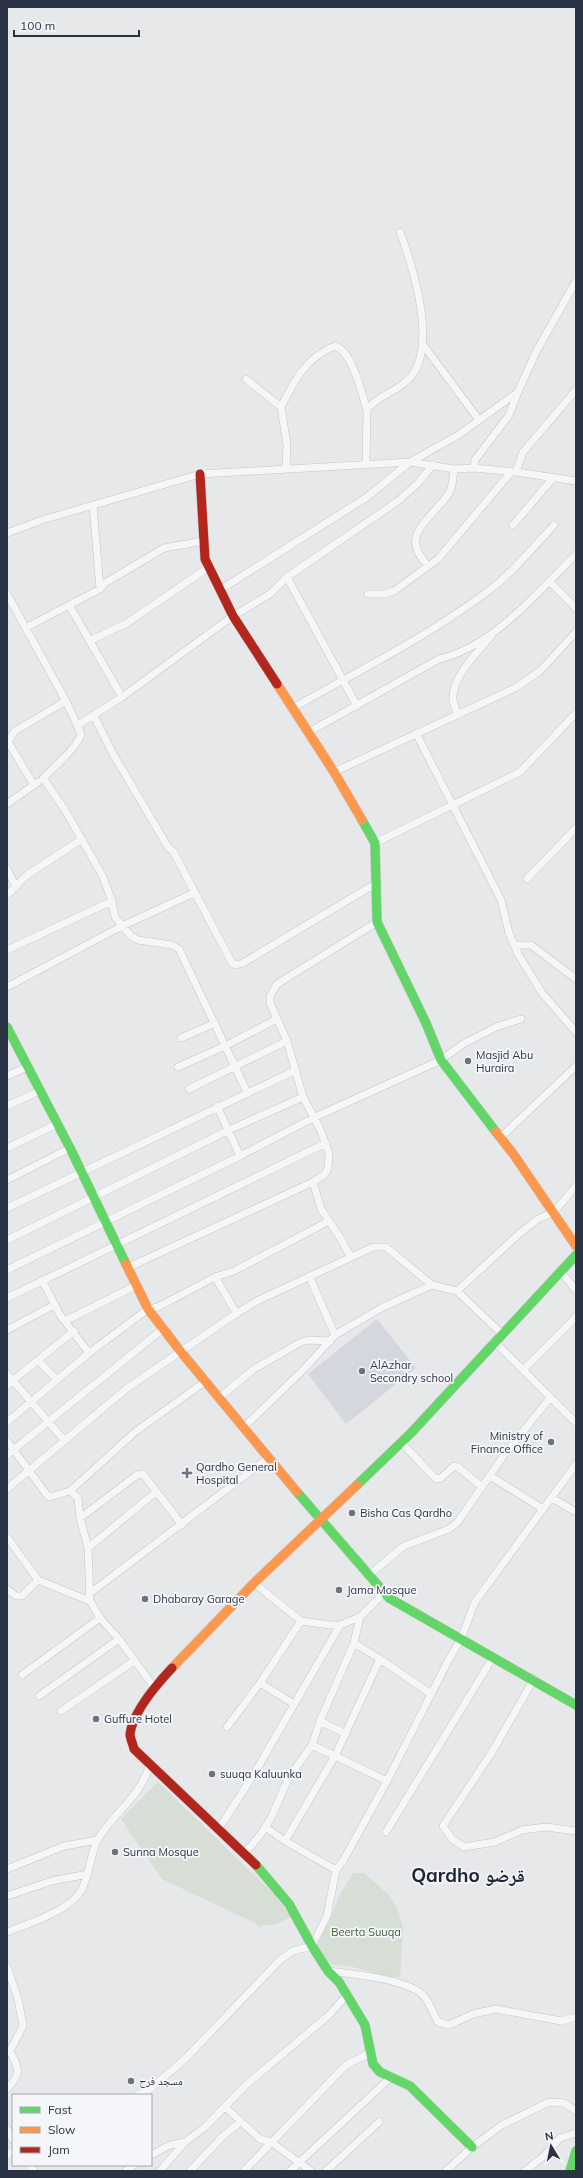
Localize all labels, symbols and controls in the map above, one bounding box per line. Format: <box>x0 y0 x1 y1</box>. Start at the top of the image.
scale bar <box>14 12 139 38</box>
text: 100 m <box>20 18 55 33</box>
place label: Masjid Abu Huraira <box>476 1048 533 1075</box>
marker: Masjid Abu Huraira <box>463 1056 473 1066</box>
place label: AlAzhar Secondry school <box>370 1358 453 1385</box>
marker: AlAzhar Secondry school <box>357 1366 367 1376</box>
place label: Ministry of Finance Office <box>471 1429 543 1456</box>
marker: Ministry of Finance Office <box>546 1437 556 1447</box>
place label: Qardho General Hospital <box>196 1460 277 1487</box>
marker: Qardho General Hospital <box>181 1467 193 1479</box>
place label: Bisha Cas Qardho <box>360 1506 452 1520</box>
marker: Bisha Cas Qardho <box>347 1508 357 1518</box>
place label: Jama Mosque <box>347 1583 416 1597</box>
marker: Jama Mosque <box>334 1585 344 1595</box>
place label: Dhabaray Garage <box>153 1592 244 1606</box>
marker: Dhabaray Garage <box>140 1594 150 1604</box>
place label: Guffure Hotel <box>104 1712 172 1726</box>
marker: Guffure Hotel <box>91 1714 101 1724</box>
place label: suuqa Kaluunka <box>220 1767 302 1781</box>
marker: suuqa Kaluunka <box>207 1769 217 1779</box>
place label: Sunna Mosque <box>123 1845 199 1859</box>
marker: Sunna Mosque <box>110 1847 120 1857</box>
district label: Qardho قرضو <box>411 1863 525 1887</box>
park label: Beerta Suuqa <box>331 1925 401 1939</box>
place label: مسجد فرح <box>139 2074 183 2088</box>
marker: مسجد فرح <box>126 2076 136 2086</box>
legend <box>12 2094 152 2166</box>
text: Fast <box>48 2102 72 2117</box>
text: Slow <box>48 2122 76 2137</box>
north arrow <box>531 2126 571 2166</box>
text: N <box>544 2129 555 2144</box>
text: Jam <box>48 2142 70 2157</box>

